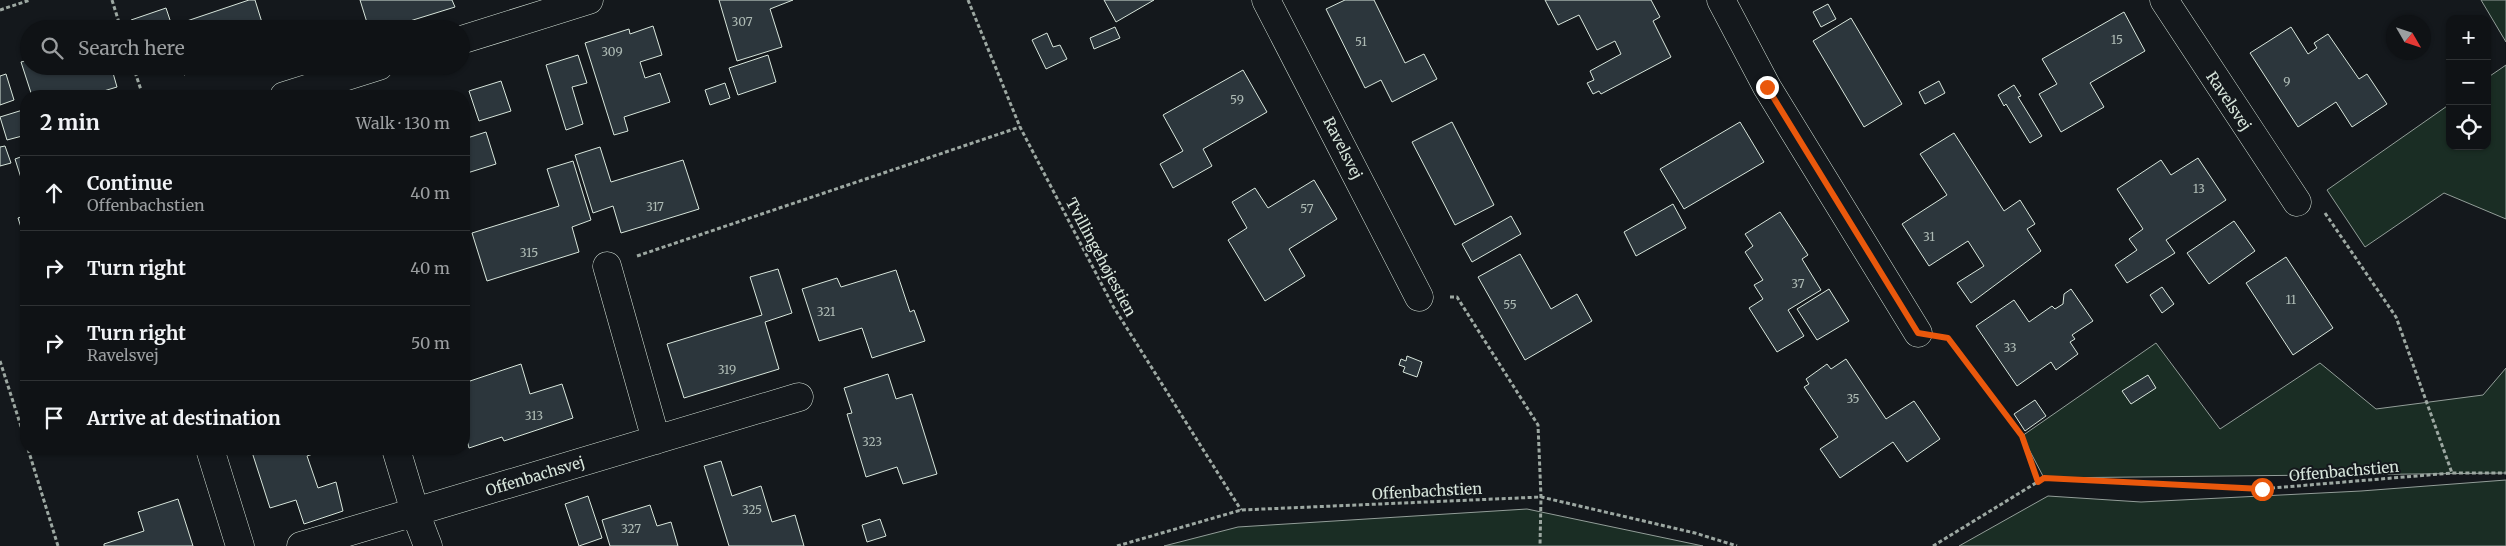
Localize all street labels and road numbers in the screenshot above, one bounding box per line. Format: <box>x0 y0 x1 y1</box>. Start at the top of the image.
street label: Ravelsvej <box>2202 68 2256 134</box>
street label: Ravelsvej <box>1319 114 1367 182</box>
street label: Tvillingehøjestien <box>1062 194 1140 320</box>
street label: Offenbachsvej <box>483 452 587 500</box>
street label: Offenbachstien <box>2288 457 2400 485</box>
street label: Offenbachstien <box>1371 479 1483 503</box>

